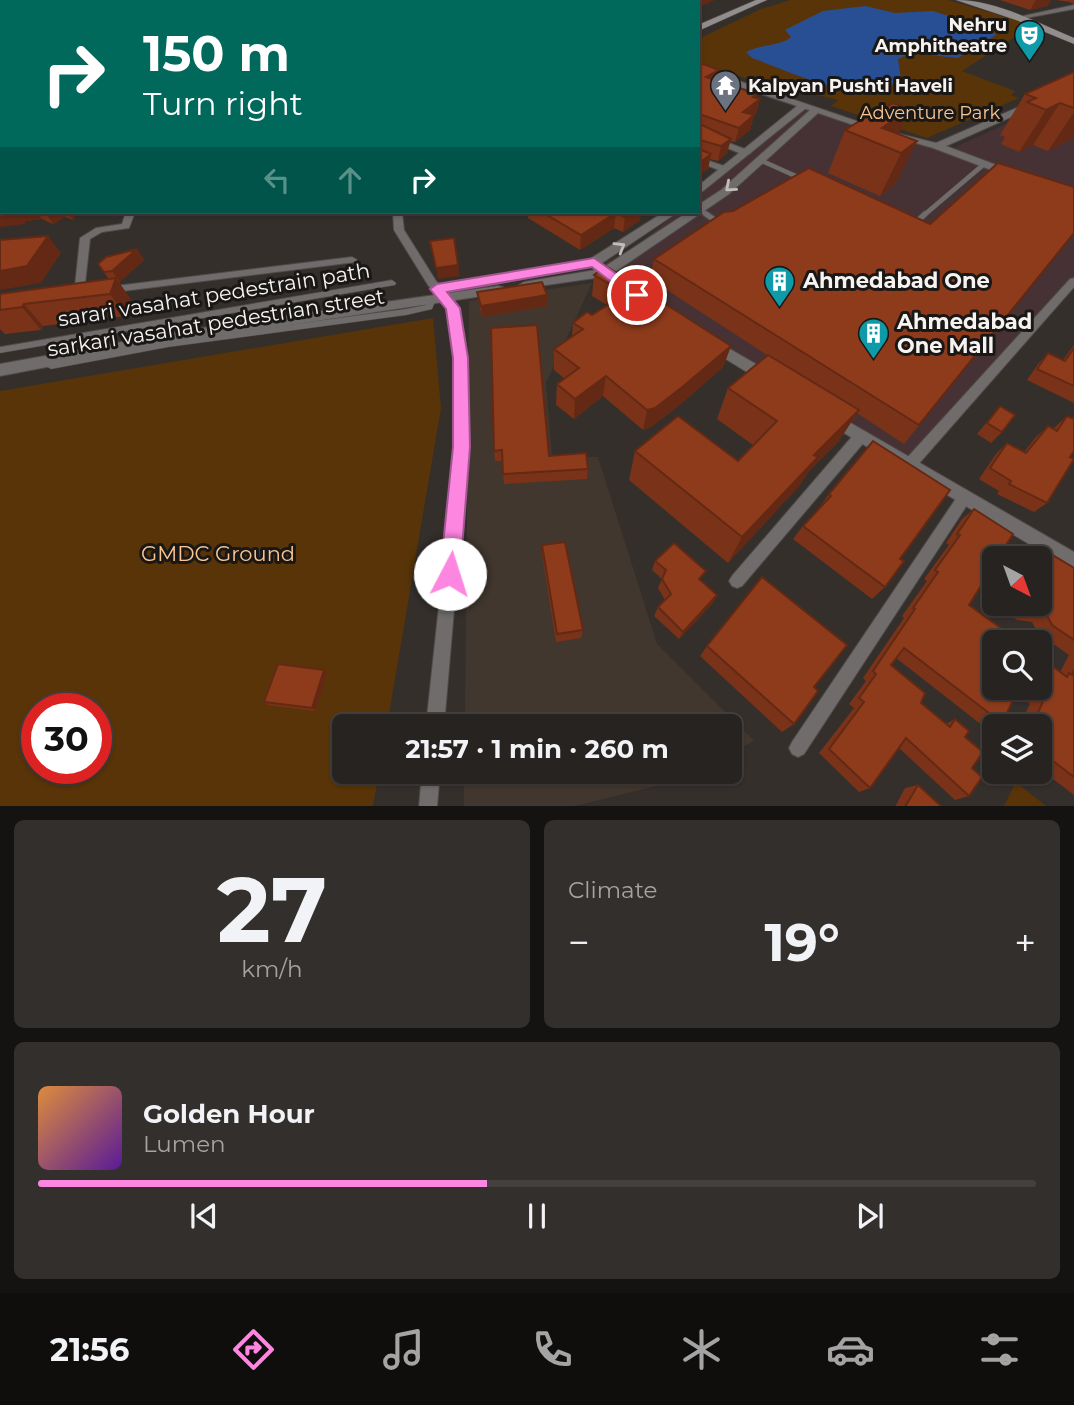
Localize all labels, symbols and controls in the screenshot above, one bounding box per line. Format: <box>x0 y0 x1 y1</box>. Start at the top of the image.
place label: Nehru Amphitheatre <box>874 14 1007 57</box>
theatre icon: Nehru Amphitheatre <box>1013 18 1047 62</box>
text: 150 m <box>143 24 290 83</box>
icon: right <box>28 28 119 119</box>
temple icon: Kalpyan Pushti Haveli <box>708 69 742 113</box>
place label: Kalpyan Pushti Haveli <box>748 75 953 97</box>
text: Turn right <box>143 84 303 123</box>
park label: Adventure Park <box>860 102 1001 124</box>
icon: left <box>258 161 296 199</box>
icon: ahead <box>331 161 369 199</box>
icon: right <box>404 161 442 199</box>
one-way arrow <box>725 179 738 192</box>
one-way arrow <box>612 243 625 256</box>
street label: sarari vasahat pedestrain path <box>56 257 372 332</box>
building icon: Ahmedabad One <box>763 264 797 308</box>
pin <box>607 265 667 325</box>
place label: Ahmedabad One <box>802 268 990 293</box>
icon: arrive <box>618 276 656 314</box>
street label: sarkari vasahat pedestrian street <box>46 283 386 362</box>
place label: Ahmedabad One Mall <box>896 309 1032 358</box>
building icon: Ahmedabad One Mall <box>857 317 891 361</box>
position arrow <box>413 537 487 611</box>
park label: GMDC Ground <box>141 541 295 566</box>
north arrow <box>982 546 1052 616</box>
map controls <box>982 546 1052 784</box>
button: search <box>982 630 1052 700</box>
speed limit sign: 30 <box>21 693 112 784</box>
button: layers <box>982 714 1052 784</box>
text: 21:57 · 1 min · 260 m <box>405 733 669 765</box>
text: 27 <box>217 854 327 965</box>
text: Climate <box>568 876 657 904</box>
text: 19° <box>764 911 840 974</box>
text: − <box>568 919 590 966</box>
text: + <box>1014 919 1036 966</box>
text: km/h <box>241 955 303 983</box>
text: Golden Hour <box>143 1098 315 1130</box>
text: Lumen <box>143 1130 226 1158</box>
icon: previous <box>185 1197 223 1235</box>
icon: pause <box>518 1197 556 1235</box>
icon: next <box>851 1197 889 1235</box>
icon: directions <box>229 1325 278 1374</box>
icon: music <box>379 1325 428 1374</box>
icon: phone <box>528 1325 577 1374</box>
icon: climate <box>677 1325 726 1374</box>
icon: car <box>826 1325 875 1374</box>
icon: filters <box>975 1325 1024 1374</box>
text: 21:56 <box>50 1330 129 1369</box>

